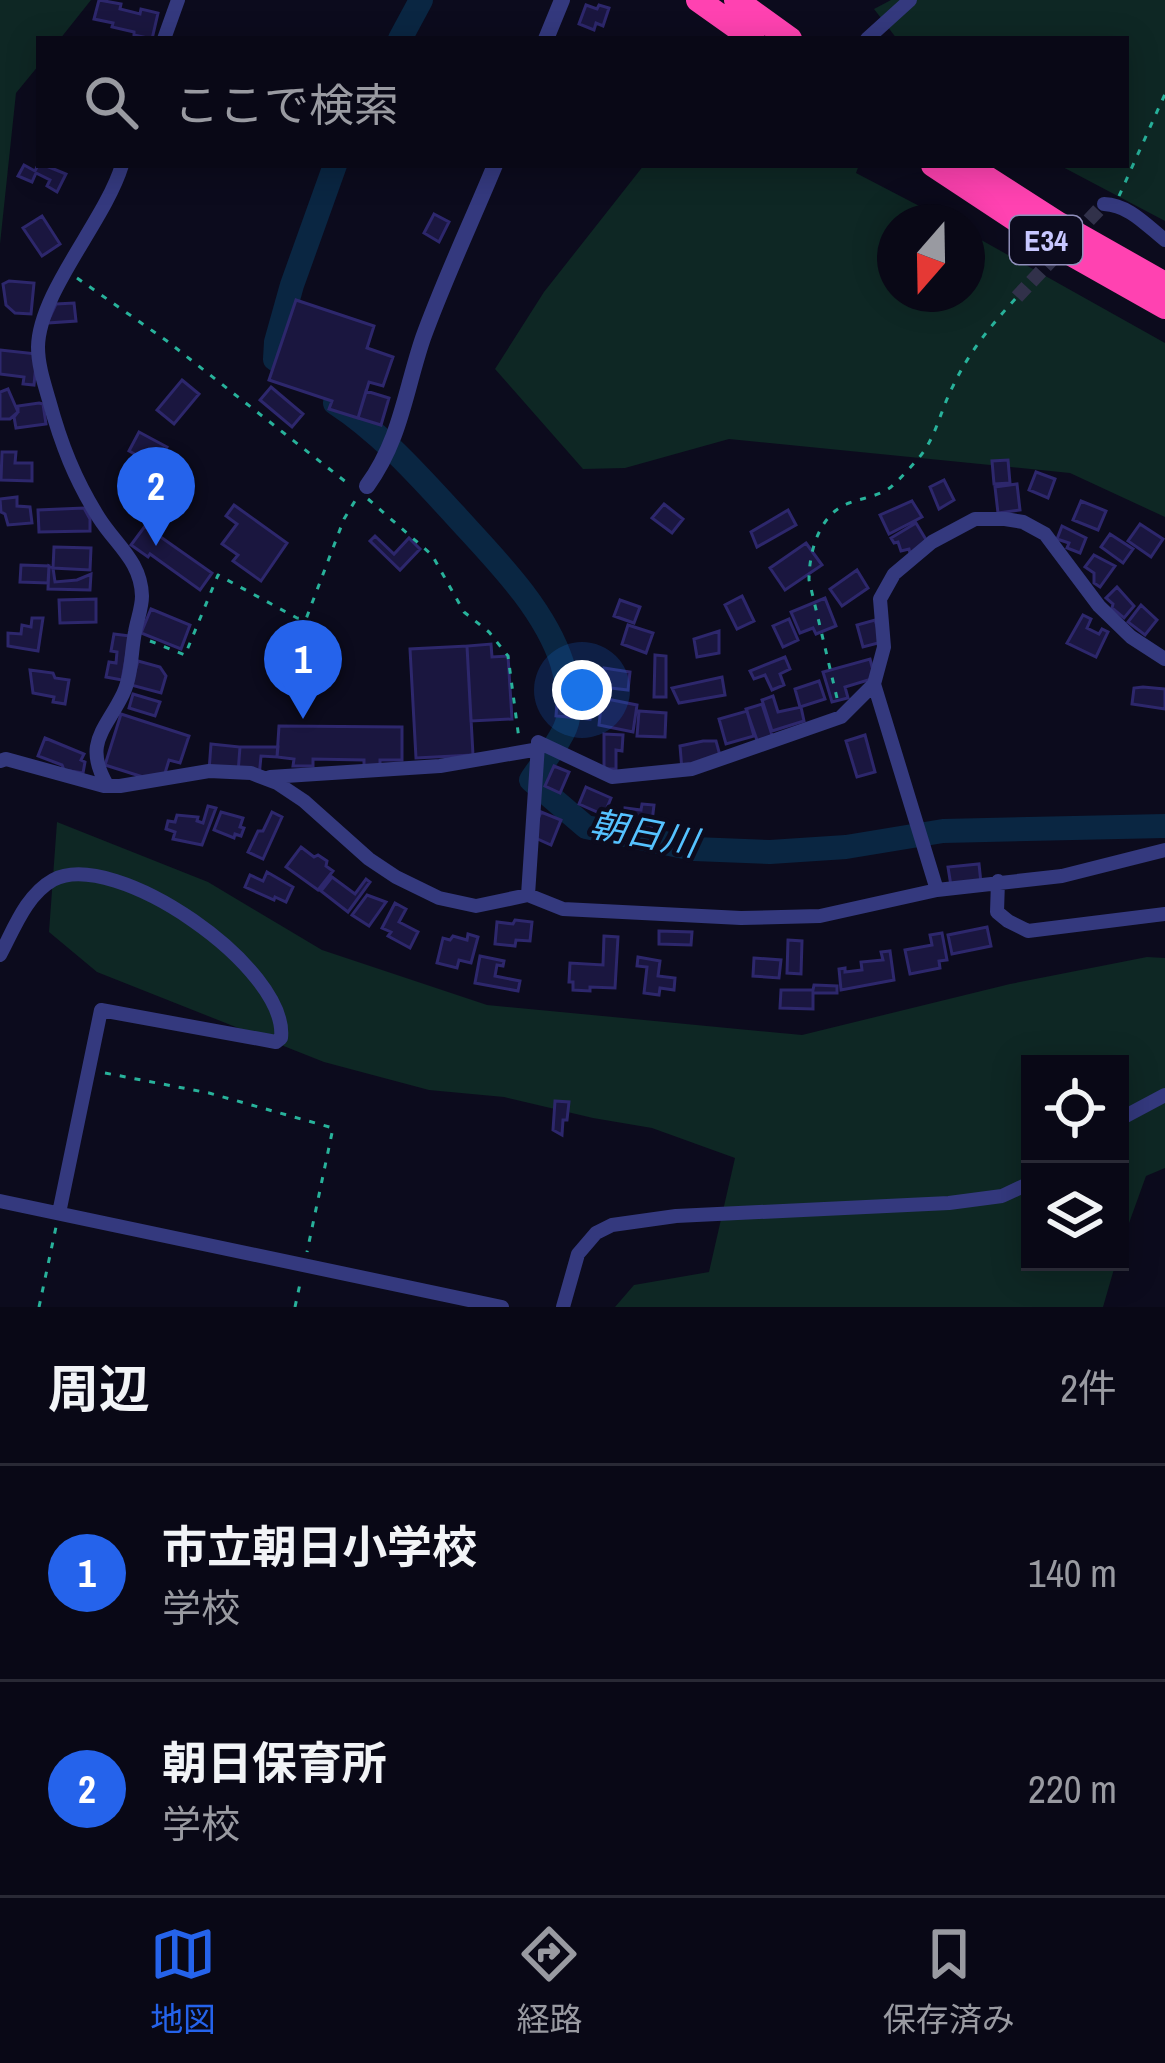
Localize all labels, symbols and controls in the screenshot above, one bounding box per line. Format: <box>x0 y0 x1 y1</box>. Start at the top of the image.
search box <box>36 36 1129 168</box>
icon: search <box>78 69 144 135</box>
text: ここで検索 <box>174 74 399 135</box>
north arrow <box>877 204 985 312</box>
road number: E34 <box>1010 216 1082 264</box>
pin: 2 <box>117 447 195 546</box>
pin: 1 <box>264 620 342 719</box>
your location <box>552 660 612 720</box>
water label: 朝日川 <box>586 799 706 868</box>
map controls <box>1021 1055 1129 1271</box>
button: locate <box>1021 1055 1129 1163</box>
button: layers <box>1021 1163 1129 1271</box>
text: 周辺 <box>48 1354 150 1423</box>
text: 2件 <box>1060 1362 1117 1414</box>
text: 市立朝日小学校 <box>162 1516 477 1577</box>
text: 1 <box>78 1547 96 1599</box>
text: 140 m <box>1028 1547 1117 1599</box>
text: 学校 <box>162 1582 240 1634</box>
text: 朝日保育所 <box>162 1732 387 1793</box>
text: 2 <box>78 1763 96 1815</box>
text: 220 m <box>1028 1763 1117 1815</box>
text: 学校 <box>162 1798 240 1850</box>
tab: 地図 <box>150 1921 216 2041</box>
tab: 経路 <box>516 1921 582 2041</box>
tab: 保存済み <box>883 1921 1015 2041</box>

